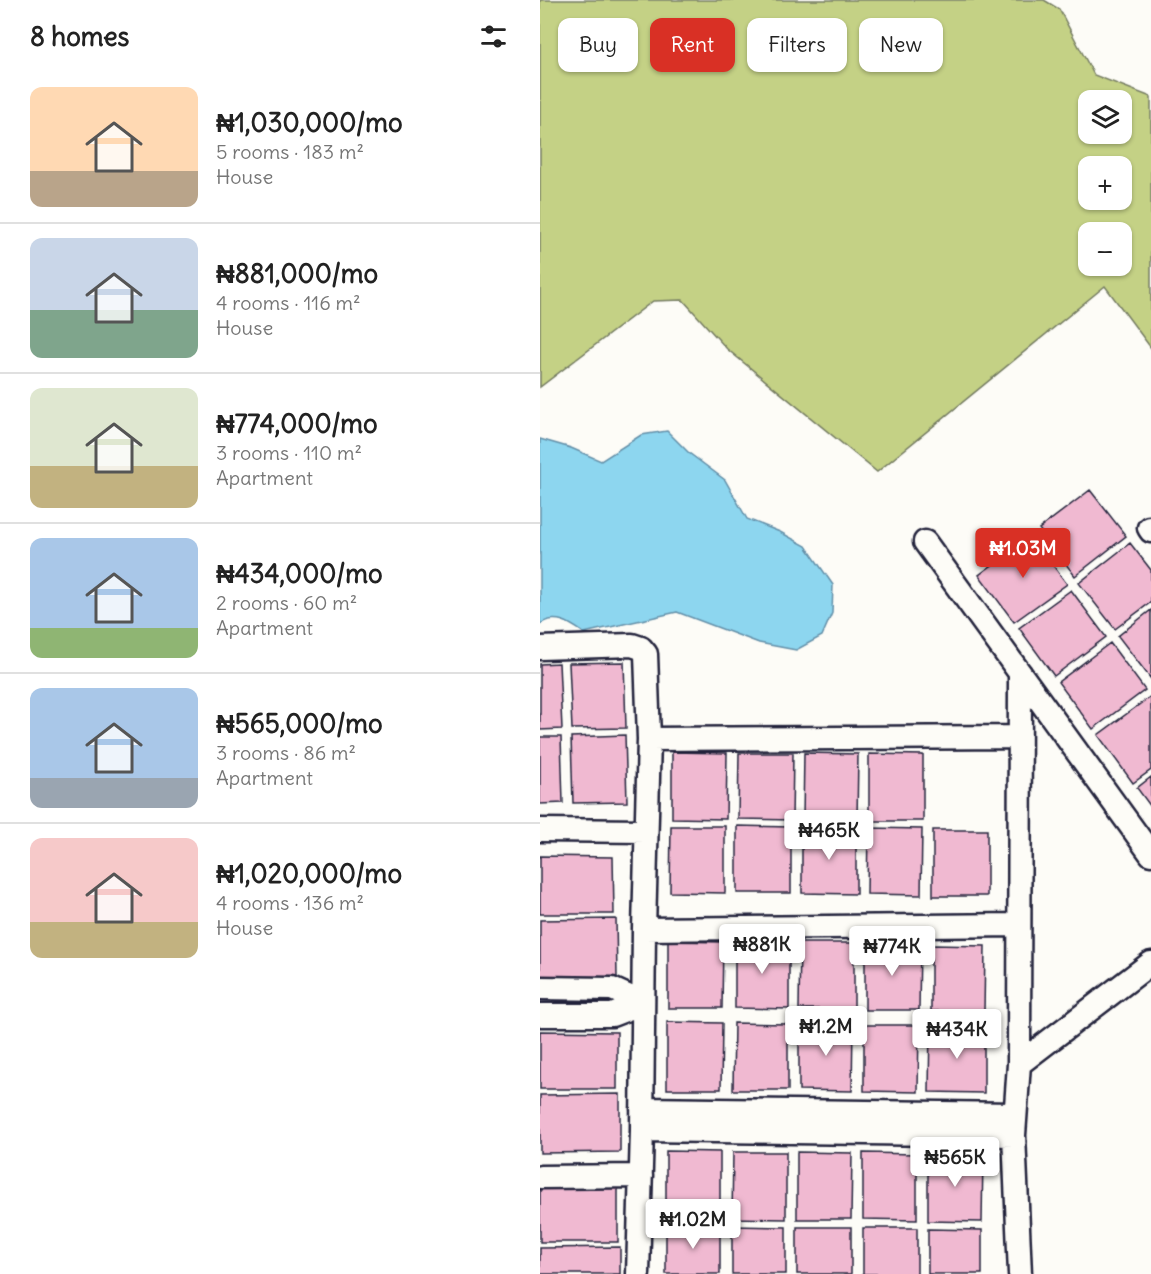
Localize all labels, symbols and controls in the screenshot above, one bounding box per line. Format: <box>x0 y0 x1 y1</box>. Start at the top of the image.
chip: Buy <box>558 18 638 72</box>
chip: Rent <box>650 18 735 72</box>
chip: Filters <box>747 18 847 72</box>
chip: New <box>859 18 943 72</box>
text: 8 homes <box>30 20 129 53</box>
icon: filters <box>477 20 510 53</box>
map controls <box>1078 90 1132 276</box>
button: layers <box>1078 90 1132 144</box>
text: ₦1,030,000/mo <box>216 106 403 139</box>
icon: home <box>78 111 150 183</box>
text: 5 rooms · 183 m² <box>216 139 364 164</box>
button: + <box>1078 156 1132 210</box>
text: House <box>216 164 273 189</box>
button: − <box>1078 222 1132 276</box>
text: ₦881,000/mo <box>216 257 378 290</box>
icon: home <box>78 262 150 334</box>
text: 4 rooms · 116 m² <box>216 290 361 315</box>
text: House <box>216 315 273 340</box>
text: ₦774,000/mo <box>216 407 378 440</box>
icon: home <box>78 412 150 484</box>
text: 3 rooms · 110 m² <box>216 440 362 465</box>
text: Apartment <box>216 465 313 490</box>
pin: ₦1.03M <box>974 528 1072 579</box>
text: ₦1.03M <box>989 535 1057 560</box>
text: ₦434,000/mo <box>216 557 383 590</box>
icon: home <box>78 562 150 634</box>
text: 2 rooms · 60 m² <box>216 590 357 615</box>
text: Apartment <box>216 615 313 640</box>
text: ₦565,000/mo <box>216 707 383 740</box>
icon: home <box>78 712 150 784</box>
text: 3 rooms · 86 m² <box>216 740 356 765</box>
text: Apartment <box>216 765 313 790</box>
pin: ₦465K <box>787 810 871 861</box>
text: ₦465K <box>798 817 860 842</box>
text: ₦1,020,000/mo <box>216 857 402 890</box>
icon: home <box>78 862 150 934</box>
text: 4 rooms · 136 m² <box>216 890 364 915</box>
text: House <box>216 915 273 940</box>
pin: ₦881K <box>720 924 804 975</box>
pin: ₦774K <box>850 926 934 977</box>
text: ₦881K <box>733 931 791 956</box>
text: ₦774K <box>863 933 921 958</box>
pin: ₦1.2M <box>784 1006 868 1057</box>
pin: ₦434K <box>915 1009 999 1060</box>
text: ₦1.2M <box>799 1013 853 1038</box>
text: ₦434K <box>926 1016 988 1041</box>
pin: ₦565K <box>913 1137 997 1188</box>
text: ₦565K <box>924 1144 986 1169</box>
pin: ₦1.02M <box>644 1199 742 1250</box>
text: ₦1.02M <box>660 1206 726 1231</box>

